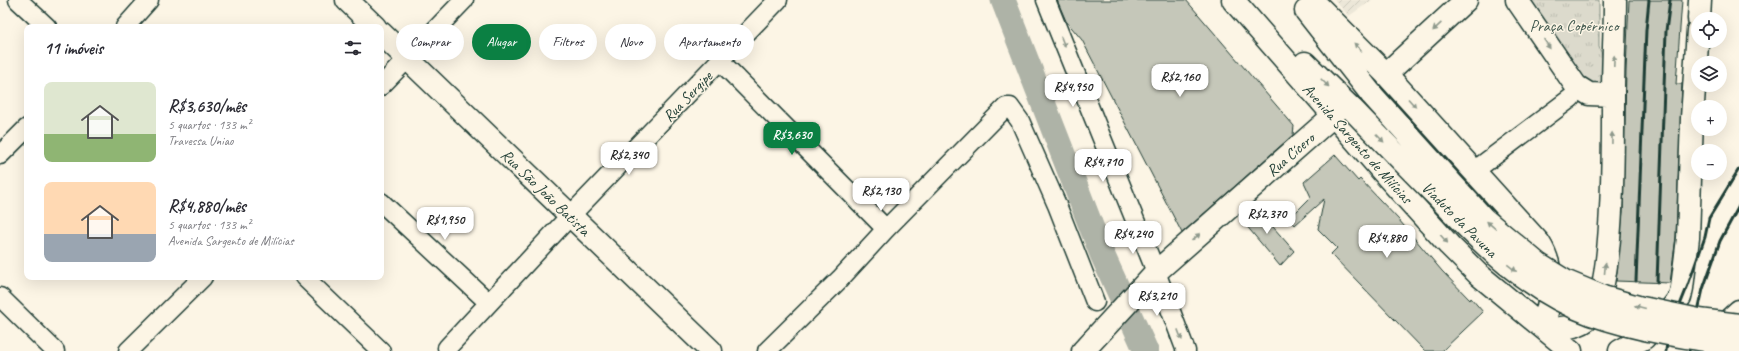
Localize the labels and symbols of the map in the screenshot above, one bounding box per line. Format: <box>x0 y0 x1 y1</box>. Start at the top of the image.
park label: Praça Copérnico <box>1530 16 1621 36</box>
one-way arrow <box>1432 22 1442 31</box>
one-way arrow <box>1060 36 1066 48</box>
one-way arrow <box>1543 39 1551 49</box>
one-way arrow <box>1353 42 1363 52</box>
one-way arrow <box>1611 54 1617 67</box>
pin: R$2,160 <box>1143 64 1217 98</box>
street label: Rua Sergipe <box>659 66 718 126</box>
pin: R$4,950 <box>1036 74 1110 108</box>
one-way arrow <box>1320 78 1330 88</box>
street label: Avenida Sargento de Milícias <box>1298 79 1417 209</box>
one-way arrow <box>1407 98 1417 108</box>
pin: R$3,630 <box>755 122 829 156</box>
street label: Rua Cícero <box>1262 127 1321 181</box>
one-way arrow <box>1609 132 1616 144</box>
one-way arrow <box>1375 133 1385 143</box>
pin: R$2,340 <box>592 142 666 176</box>
street label: Rua São João Batista <box>496 145 595 241</box>
pin: R$4,710 <box>1066 149 1140 183</box>
pin: R$2,130 <box>844 178 918 212</box>
street label: Viaduto da Pavuna <box>1417 178 1502 263</box>
pin: R$2,370 <box>1230 201 1304 235</box>
pin: R$1,950 <box>408 207 482 241</box>
pin: R$4,240 <box>1096 221 1170 255</box>
one-way arrow <box>1486 221 1496 230</box>
pin: R$4,880 <box>1350 225 1424 259</box>
one-way arrow <box>1191 233 1201 242</box>
one-way arrow <box>1439 234 1448 244</box>
one-way arrow <box>1602 262 1609 274</box>
one-way arrow <box>1507 264 1517 272</box>
pin: R$3,210 <box>1120 283 1194 317</box>
one-way arrow <box>1633 304 1646 310</box>
one-way arrow <box>1177 329 1183 341</box>

